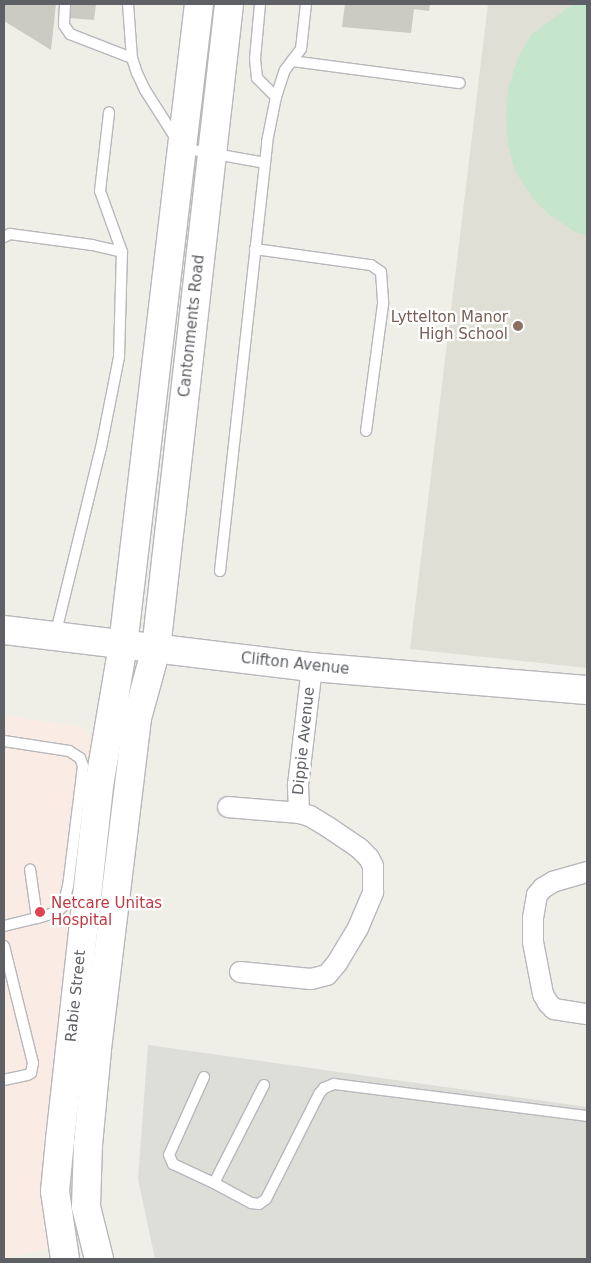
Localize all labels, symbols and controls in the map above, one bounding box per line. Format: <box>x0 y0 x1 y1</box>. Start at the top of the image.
street label: Cantonments Road <box>176 254 208 398</box>
place label: Lyttelton Manor High School <box>391 308 508 343</box>
marker: Lyttelton Manor High School <box>512 320 524 332</box>
street label: Clifton Avenue <box>240 649 350 679</box>
street label: Dippie Avenue <box>289 686 319 796</box>
place label: Netcare Unitas Hospital <box>51 894 162 929</box>
marker: Netcare Unitas Hospital <box>33 905 47 919</box>
street label: Rabie Street <box>62 949 90 1043</box>

